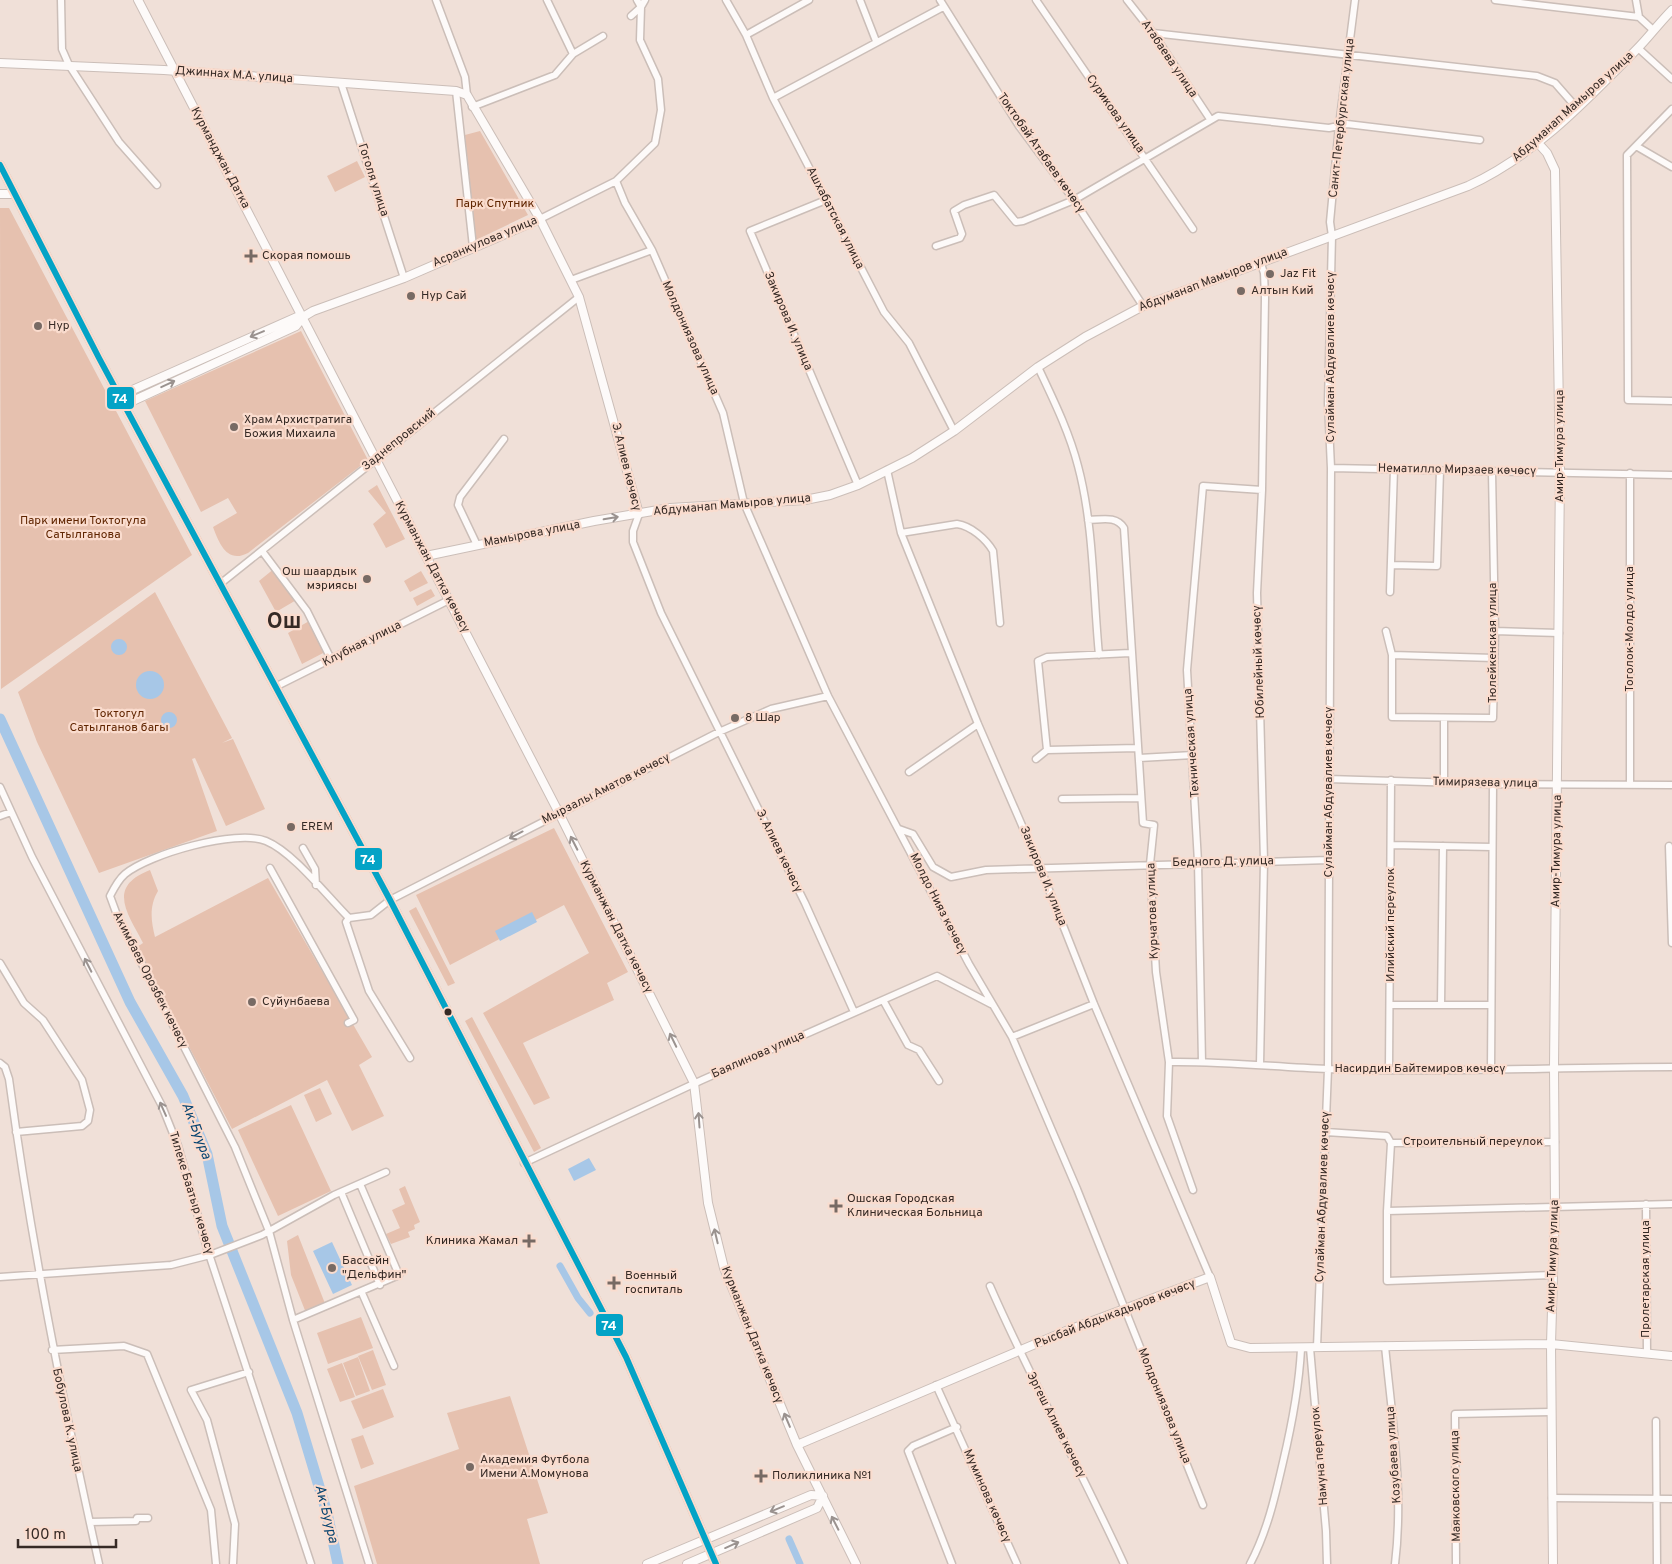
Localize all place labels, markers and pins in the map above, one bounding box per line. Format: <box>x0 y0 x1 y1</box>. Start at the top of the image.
place label: Скорая помошь <box>262 248 351 264</box>
marker: Скорая помошь <box>244 249 258 263</box>
place label: Jaz Fit <box>1280 266 1316 282</box>
marker: Jaz Fit <box>1264 268 1276 280</box>
place label: Алтын Кий <box>1251 283 1314 299</box>
marker: Алтын Кий <box>1235 285 1247 297</box>
place label: Нур Сай <box>421 288 467 304</box>
marker: Нур Сай <box>405 290 417 302</box>
place label: Нур <box>48 318 70 334</box>
marker: Нур <box>32 320 44 332</box>
place label: Храм Архистратига Божия Михаила <box>244 412 352 442</box>
marker: Храм Архистратига Божия Михаила <box>228 421 240 433</box>
place label: Ош шаардык мэриясы <box>282 564 357 594</box>
marker: Ош шаардык мэриясы <box>361 573 373 585</box>
place label: 8 Шар <box>745 710 781 726</box>
marker: 8 Шар <box>729 712 741 724</box>
place label: EREM <box>301 819 333 835</box>
marker: EREM <box>285 821 297 833</box>
place label: Суйунбаева <box>262 994 330 1010</box>
marker: Суйунбаева <box>246 996 258 1008</box>
unlabelled marker <box>443 1007 453 1017</box>
place label: Ошская Городская Клиническая Больница <box>847 1191 982 1221</box>
marker: Ошская Городская Клиническая Больница <box>829 1199 843 1213</box>
place label: Клиника Жамал <box>426 1233 518 1249</box>
marker: Клиника Жамал <box>522 1234 536 1248</box>
place label: Бассейн "Дельфин" <box>342 1253 407 1283</box>
marker: Бассейн "Дельфин" <box>326 1262 338 1274</box>
place label: Военный госпиталь <box>625 1268 683 1298</box>
marker: Военный госпиталь <box>607 1276 621 1290</box>
place label: Академия Футбола Имени А.Момунова <box>480 1452 589 1482</box>
marker: Академия Футбола Имени А.Момунова <box>464 1461 476 1473</box>
place label: Поликлиника №1 <box>772 1468 872 1484</box>
marker: Поликлиника №1 <box>754 1469 768 1483</box>

